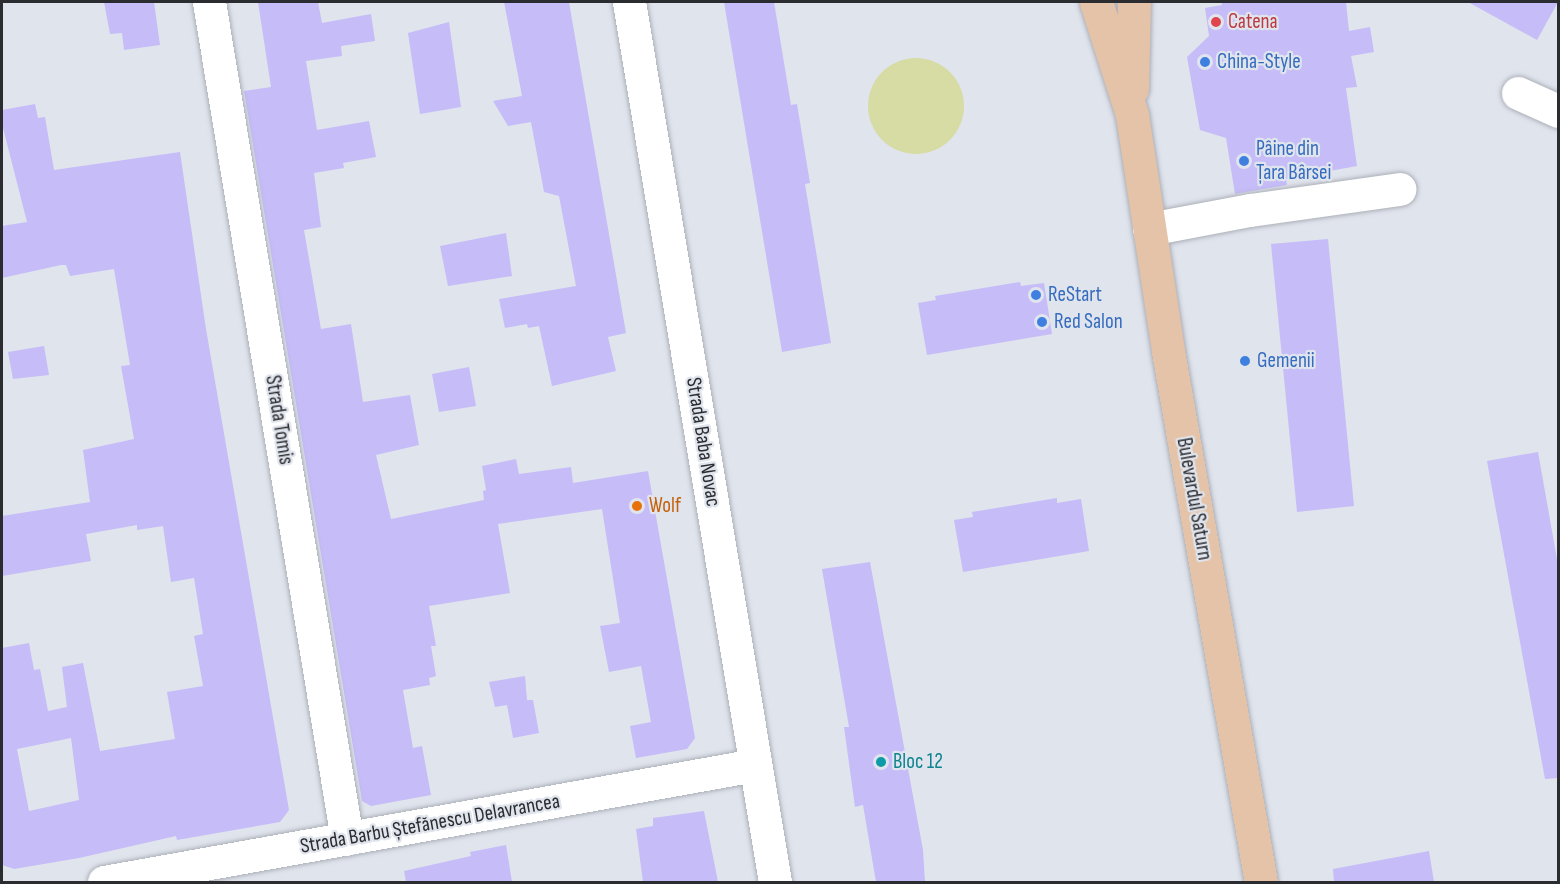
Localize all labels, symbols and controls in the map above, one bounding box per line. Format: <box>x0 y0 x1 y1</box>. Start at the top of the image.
place label: Catena <box>1228 9 1278 35</box>
marker: Catena <box>1209 15 1223 29</box>
place label: China-Style <box>1217 49 1301 75</box>
marker: China-Style <box>1198 55 1212 69</box>
place label: Pâine din Țara Bârsei <box>1256 136 1331 186</box>
marker: Pâine din Țara Bârsei <box>1237 154 1251 168</box>
place label: ReStart <box>1048 282 1102 308</box>
marker: ReStart <box>1029 288 1043 302</box>
place label: Red Salon <box>1054 309 1123 335</box>
marker: Red Salon <box>1035 315 1049 329</box>
place label: Gemenii <box>1257 348 1315 374</box>
marker: Gemenii <box>1238 354 1252 368</box>
street label: Strada Tomis <box>260 374 298 466</box>
street label: Strada Baba Novac <box>680 376 726 508</box>
street label: Bulevardul Saturn <box>1171 436 1217 562</box>
place label: Wolf <box>649 493 681 519</box>
marker: Wolf <box>630 499 644 513</box>
place label: Bloc 12 <box>893 749 943 775</box>
marker: Bloc 12 <box>874 755 888 769</box>
street label: Strada Barbu Ștefănescu Delavrancea <box>298 789 562 859</box>

